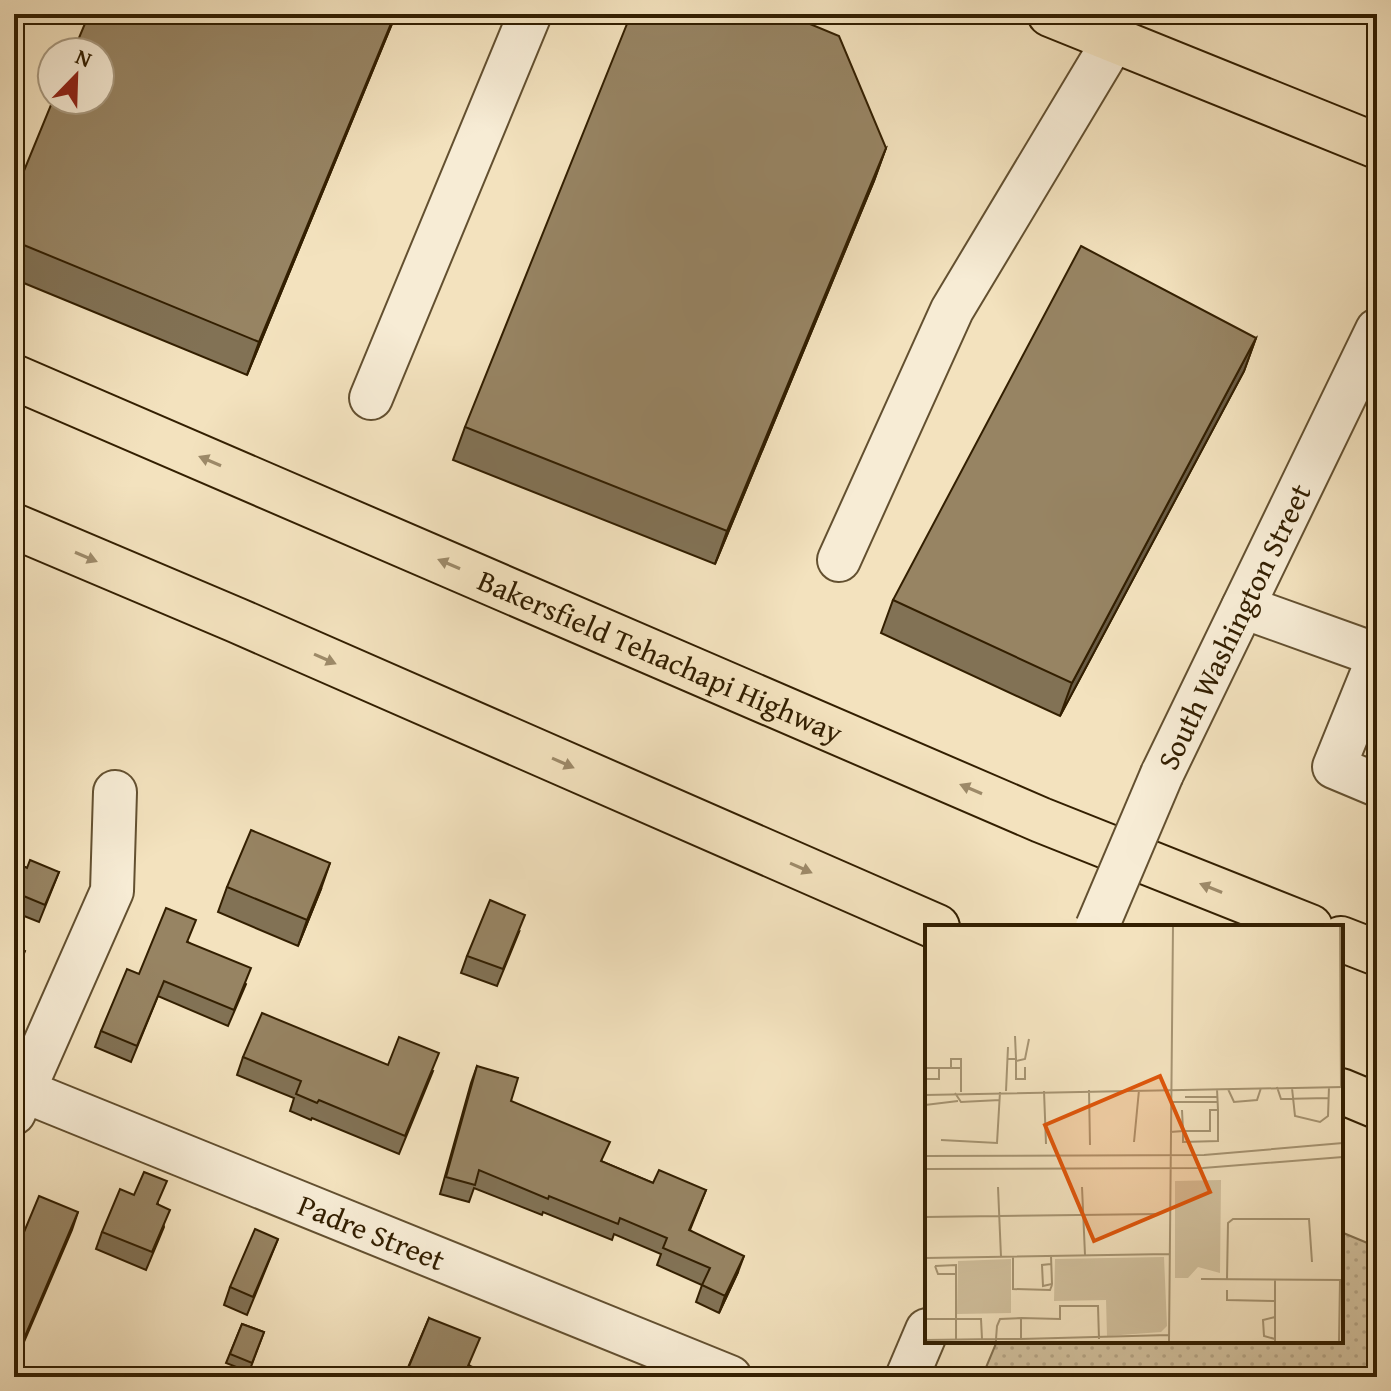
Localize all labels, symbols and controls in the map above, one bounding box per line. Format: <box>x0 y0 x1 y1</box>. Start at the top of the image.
north arrow <box>36 36 116 116</box>
text: N <box>71 40 97 75</box>
one-way arrow <box>198 455 222 468</box>
street label: South Washington Street <box>1145 476 1322 777</box>
one-way arrow <box>74 550 98 563</box>
one-way arrow <box>437 558 461 571</box>
street label: Bakersfield Tehachapi Highway <box>471 558 850 754</box>
one-way arrow <box>313 652 337 666</box>
one-way arrow <box>551 757 575 770</box>
one-way arrow <box>959 783 982 796</box>
one-way arrow <box>789 861 813 874</box>
one-way arrow <box>1199 881 1223 894</box>
inset map <box>925 925 1343 1343</box>
street label: Padre Street <box>292 1182 452 1282</box>

